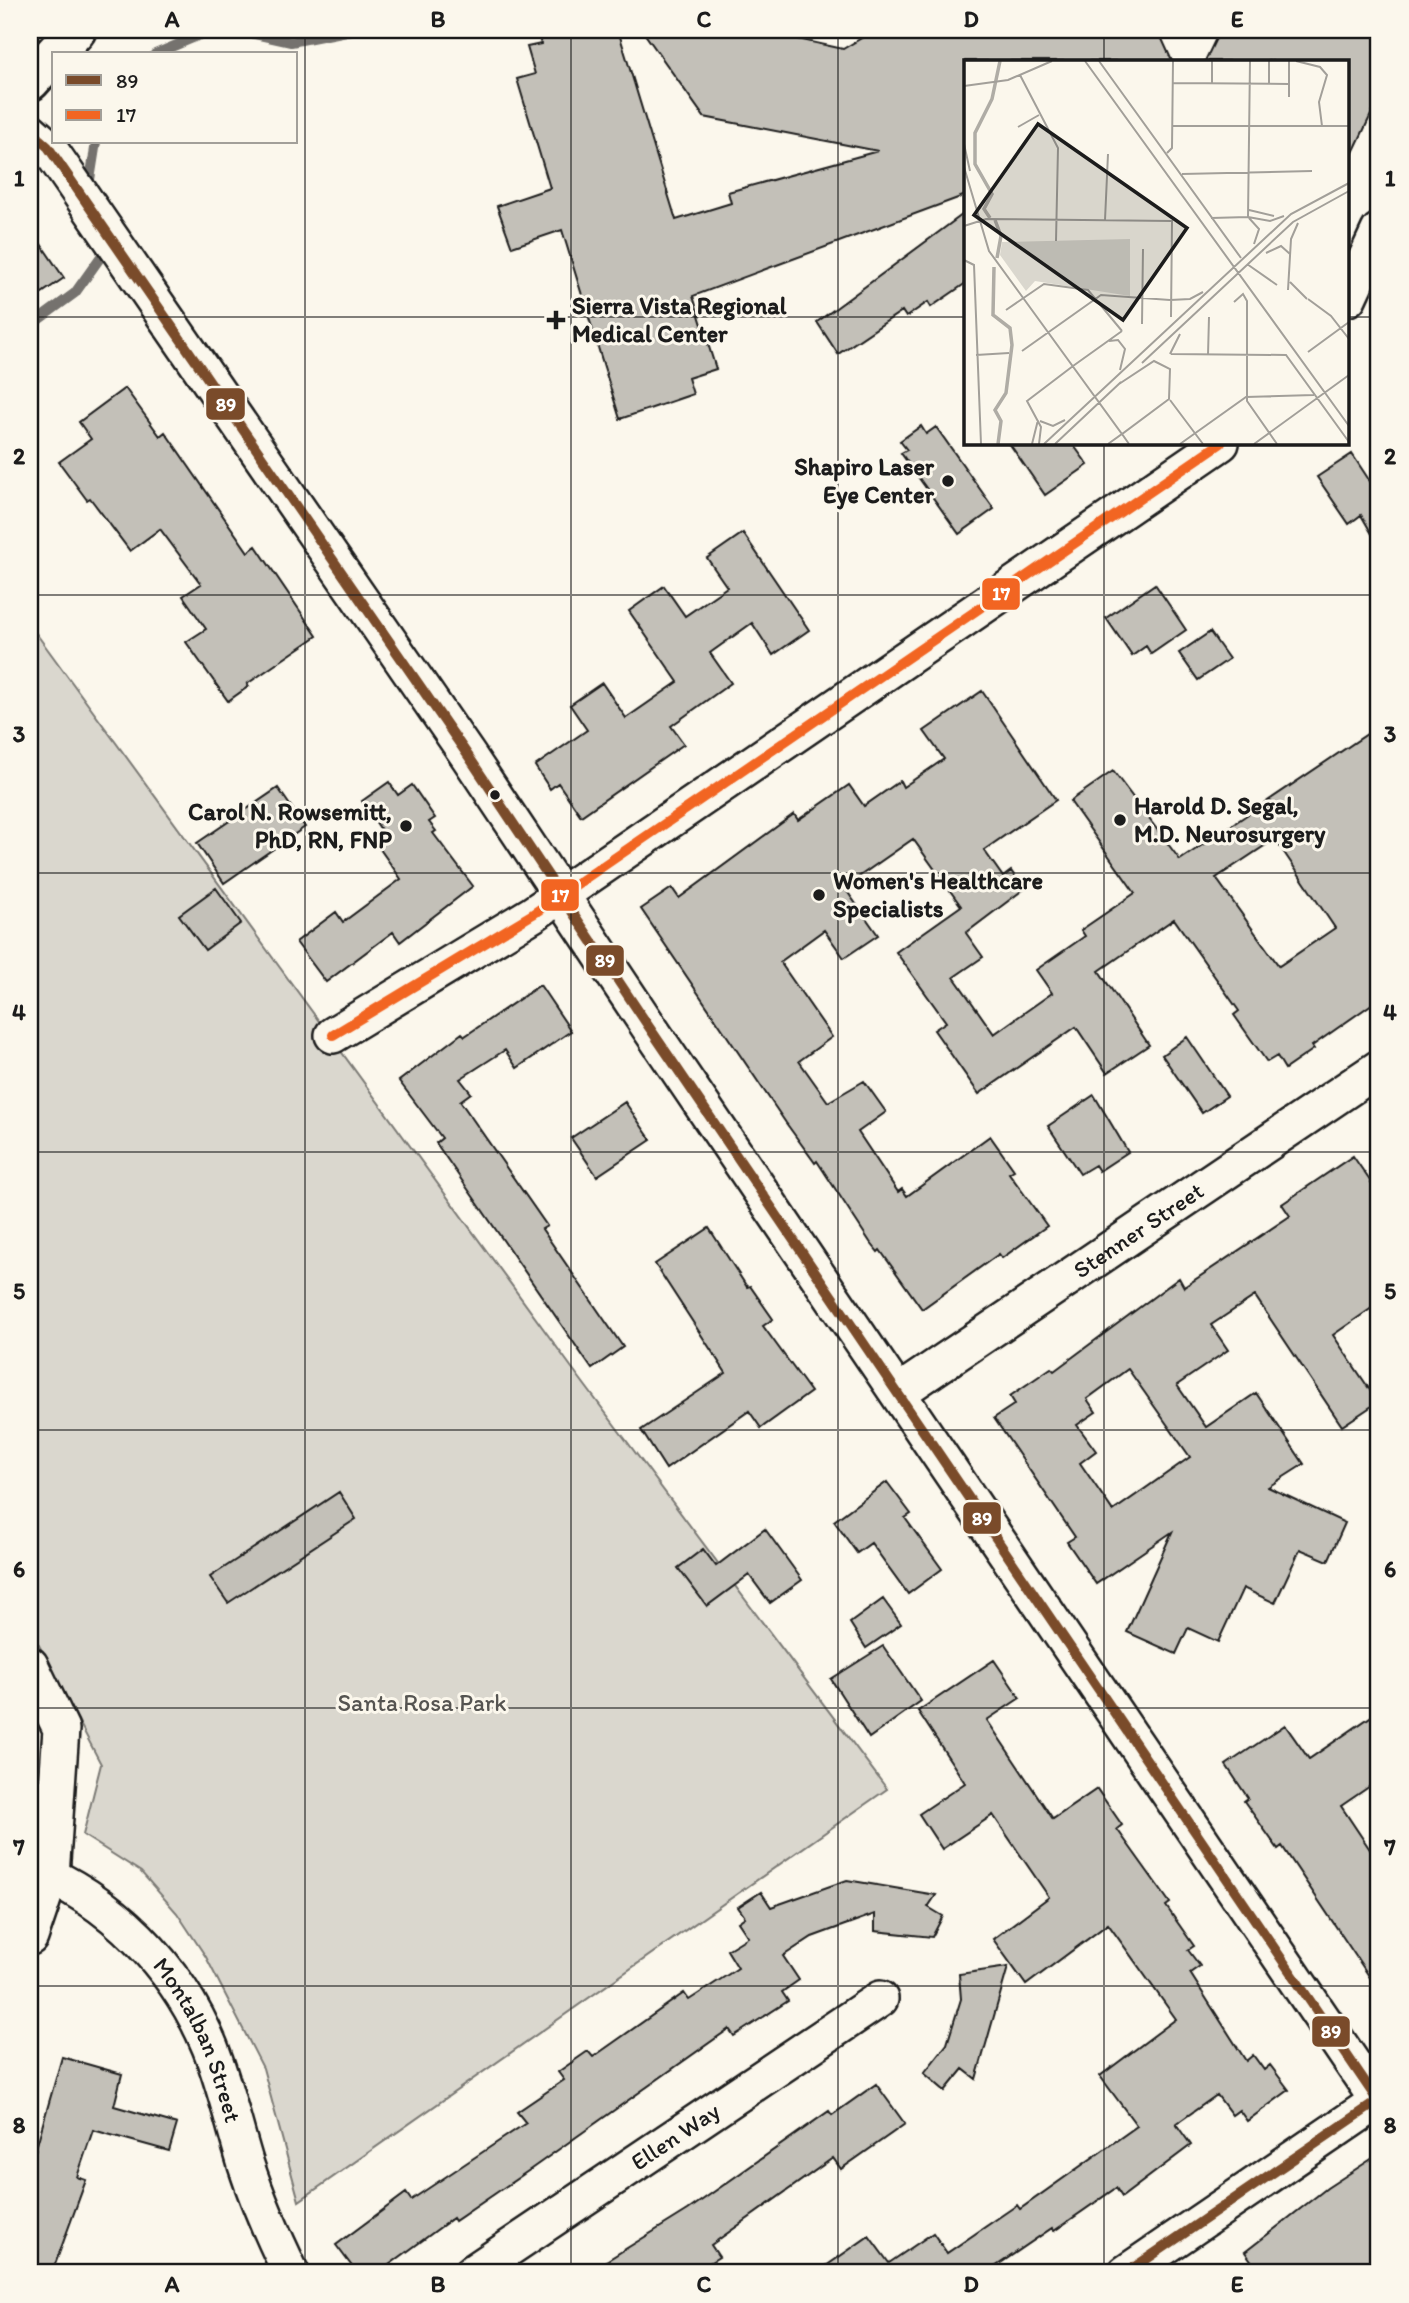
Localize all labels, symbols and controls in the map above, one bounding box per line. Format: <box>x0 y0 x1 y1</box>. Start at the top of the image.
text: A <box>164 5 180 33</box>
text: B <box>431 5 446 33</box>
text: C <box>697 5 712 33</box>
text: D <box>963 5 979 33</box>
text: E <box>1231 5 1244 33</box>
legend <box>52 52 298 144</box>
inset map <box>964 60 1350 444</box>
text: 89 <box>116 68 139 93</box>
text: 17 <box>116 102 136 127</box>
text: 1 <box>14 164 25 192</box>
text: 1 <box>1385 164 1396 192</box>
place label: Sierra Vista Regional Medical Center <box>572 291 787 348</box>
marker: Sierra Vista Regional Medical Center <box>546 310 566 330</box>
line badge: 89 <box>205 387 246 421</box>
text: 89 <box>216 393 236 416</box>
text: 2 <box>13 442 26 470</box>
text: 2 <box>1384 442 1397 470</box>
place label: Shapiro Laser Eye Center <box>794 452 935 510</box>
marker: Shapiro Laser Eye Center <box>940 473 956 489</box>
line badge: 17 <box>981 577 1021 611</box>
text: 17 <box>992 582 1011 605</box>
text: 3 <box>13 720 26 748</box>
text: 3 <box>1384 720 1397 748</box>
unlabelled marker <box>488 788 502 802</box>
place label: Harold D. Segal, M.D. Neurosurgery <box>1134 791 1326 849</box>
place label: Carol N. Rowsemitt, PhD, RN, FNP <box>188 797 392 854</box>
marker: Harold D. Segal, M.D. Neurosurgery <box>1112 812 1128 828</box>
marker: Carol N. Rowsemitt, PhD, RN, FNP <box>398 818 414 834</box>
place label: Women's Healthcare Specialists <box>833 866 1043 924</box>
line badge: 17 <box>540 878 580 912</box>
text: 17 <box>551 884 570 907</box>
marker: Women's Healthcare Specialists <box>811 887 827 903</box>
line badge: 89 <box>585 944 625 977</box>
text: 89 <box>595 949 615 972</box>
text: 4 <box>12 998 26 1026</box>
text: 4 <box>1383 998 1397 1026</box>
street label: Stenner Street <box>1068 1176 1209 1284</box>
text: 5 <box>13 1277 25 1305</box>
text: 5 <box>1384 1277 1396 1305</box>
line badge: 89 <box>962 1501 1002 1535</box>
text: 89 <box>972 1507 992 1530</box>
text: 6 <box>13 1555 25 1583</box>
text: 6 <box>1384 1555 1396 1583</box>
park label: Santa Rosa Park <box>337 1688 507 1717</box>
text: 7 <box>12 1833 25 1861</box>
text: 7 <box>1383 1833 1396 1861</box>
street label: Montalban Street <box>147 1951 248 2125</box>
line badge: 89 <box>1311 2015 1351 2048</box>
text: 89 <box>1321 2020 1341 2043</box>
street label: Ellen Way <box>625 2096 725 2176</box>
text: 8 <box>13 2111 26 2139</box>
text: 8 <box>1384 2111 1397 2139</box>
text: A <box>164 2270 180 2298</box>
text: B <box>431 2270 446 2298</box>
text: C <box>697 2270 712 2298</box>
text: D <box>963 2270 979 2298</box>
text: E <box>1231 2270 1244 2298</box>

